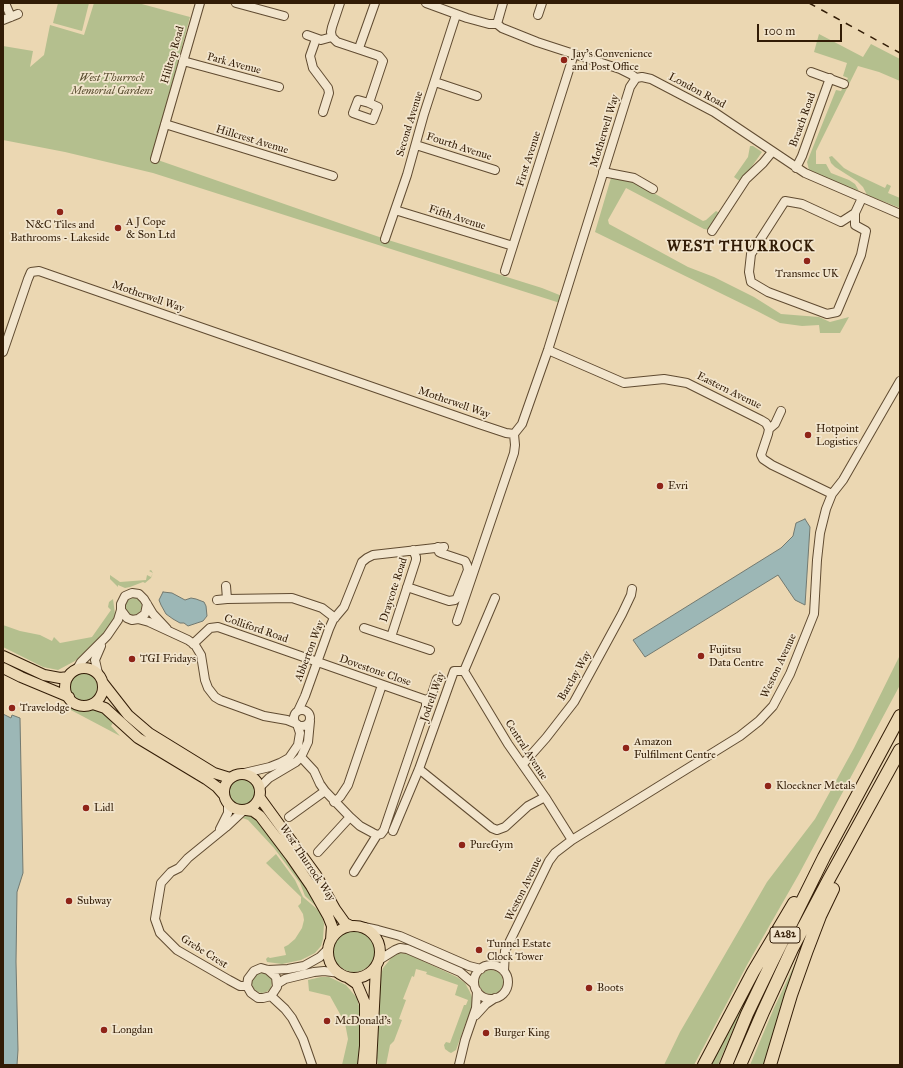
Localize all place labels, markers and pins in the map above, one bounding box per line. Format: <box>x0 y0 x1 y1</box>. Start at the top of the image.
place label: Jay's Convenience and Post Office <box>572 47 652 73</box>
marker: Jay's Convenience and Post Office <box>559 55 569 65</box>
marker: N&C Tiles and Bathrooms - Lakeside <box>55 207 65 217</box>
place label: A J Cope & Son Ltd <box>126 215 176 241</box>
place label: N&C Tiles and Bathrooms - Lakeside <box>10 218 110 244</box>
marker: A J Cope & Son Ltd <box>113 223 123 233</box>
marker: Transmec UK <box>802 256 812 266</box>
place label: Transmec UK <box>775 267 839 281</box>
place label: Hotpoint Logistics <box>816 422 859 448</box>
marker: Hotpoint Logistics <box>803 430 813 440</box>
place label: Evri <box>668 479 688 493</box>
marker: Evri <box>655 481 665 491</box>
place label: Fujitsu Data Centre <box>709 643 764 669</box>
marker: Fujitsu Data Centre <box>696 651 706 661</box>
place label: TGI Fridays <box>140 652 196 666</box>
marker: TGI Fridays <box>127 654 137 664</box>
place label: Travelodge <box>20 701 69 715</box>
marker: Travelodge <box>7 703 17 713</box>
place label: Amazon Fulfilment Centre <box>634 735 716 761</box>
marker: Amazon Fulfilment Centre <box>621 743 631 753</box>
place label: Kloeckner Metals <box>776 779 855 793</box>
marker: Kloeckner Metals <box>763 781 773 791</box>
place label: Lidl <box>94 801 114 815</box>
marker: Lidl <box>81 803 91 813</box>
place label: PureGym <box>470 838 513 852</box>
marker: PureGym <box>457 840 467 850</box>
place label: Subway <box>77 894 111 908</box>
marker: Subway <box>64 896 74 906</box>
place label: Tunnel Estate Clock Tower <box>487 937 551 963</box>
marker: Tunnel Estate Clock Tower <box>474 945 484 955</box>
place label: Boots <box>597 981 623 995</box>
marker: Boots <box>584 983 594 993</box>
place label: McDonald's <box>335 1014 391 1028</box>
marker: McDonald's <box>322 1016 332 1026</box>
place label: Longdan <box>112 1023 153 1037</box>
marker: Longdan <box>99 1025 109 1035</box>
place label: Burger King <box>494 1026 549 1040</box>
marker: Burger King <box>481 1028 491 1038</box>

